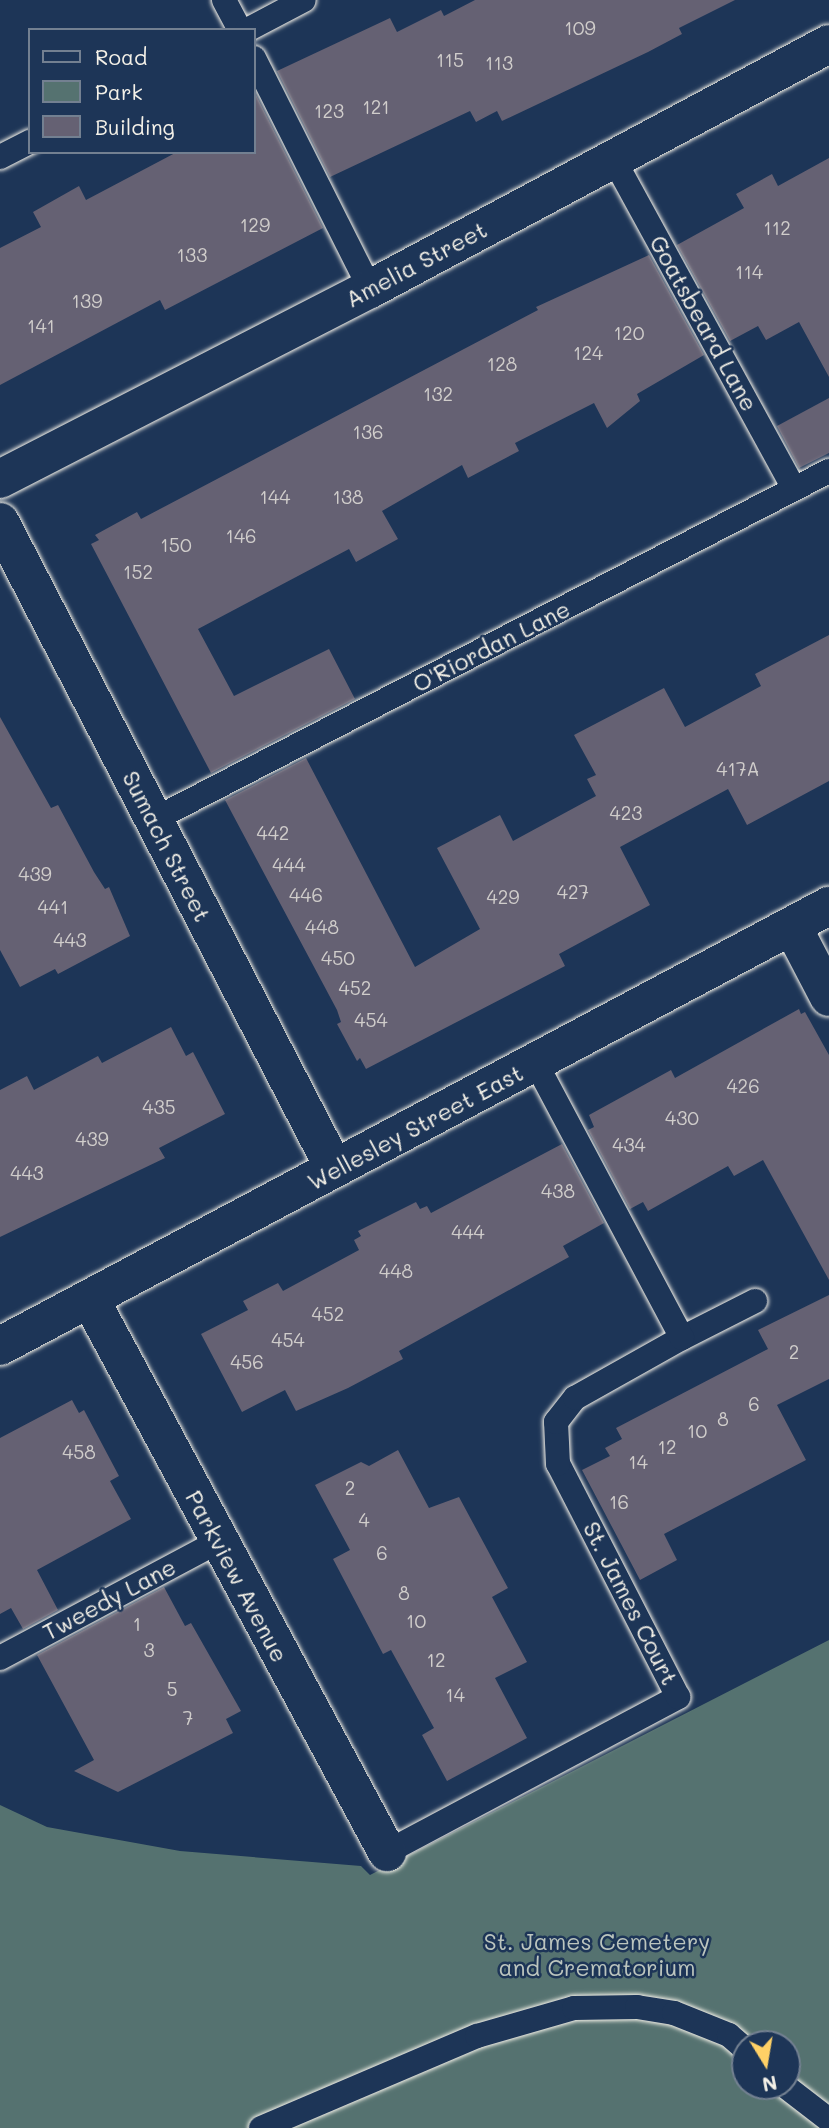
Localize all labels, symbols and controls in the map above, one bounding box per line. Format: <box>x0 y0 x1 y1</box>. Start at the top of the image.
house number: 109 <box>564 17 596 39</box>
legend <box>28 28 256 154</box>
text: Road <box>95 43 147 70</box>
house number: 115 <box>436 49 464 71</box>
house number: 113 <box>485 52 513 74</box>
text: Park <box>95 78 143 105</box>
house number: 121 <box>362 96 390 118</box>
house number: 123 <box>314 100 344 122</box>
text: Building <box>95 113 175 140</box>
house number: 129 <box>240 214 270 236</box>
street label: Amelia Street <box>341 215 491 313</box>
house number: 112 <box>763 217 791 239</box>
street label: Goatsbeard Lane <box>644 230 764 416</box>
house number: 133 <box>177 244 207 266</box>
house number: 114 <box>735 261 763 283</box>
house number: 139 <box>72 290 102 312</box>
house number: 141 <box>27 315 55 337</box>
house number: 120 <box>614 322 644 344</box>
house number: 124 <box>573 342 603 364</box>
house number: 128 <box>487 353 517 375</box>
house number: 132 <box>423 383 453 405</box>
house number: 136 <box>352 421 384 443</box>
house number: 144 <box>260 486 290 508</box>
house number: 138 <box>332 486 364 508</box>
house number: 146 <box>225 525 257 547</box>
house number: 150 <box>160 534 192 556</box>
house number: 152 <box>123 561 153 583</box>
street label: O'Riordan Lane <box>408 595 574 697</box>
house number: 417A <box>716 758 760 780</box>
street label: Sumach Street <box>117 766 217 926</box>
house number: 423 <box>610 802 642 824</box>
house number: 442 <box>257 822 289 844</box>
house number: 444 <box>272 854 306 876</box>
house number: 439 <box>18 863 52 885</box>
house number: 427 <box>557 881 589 903</box>
house number: 446 <box>289 884 323 906</box>
house number: 429 <box>487 886 519 908</box>
house number: 441 <box>38 896 68 918</box>
house number: 448 <box>305 916 339 938</box>
house number: 443 <box>53 929 87 951</box>
house number: 450 <box>321 947 355 969</box>
house number: 452 <box>339 977 371 999</box>
house number: 454 <box>354 1009 388 1031</box>
street label: Wellesley Street East <box>303 1058 527 1196</box>
house number: 426 <box>726 1075 760 1097</box>
house number: 435 <box>142 1096 176 1118</box>
house number: 430 <box>665 1107 699 1129</box>
house number: 439 <box>75 1128 109 1150</box>
house number: 434 <box>612 1134 646 1156</box>
house number: 443 <box>10 1162 44 1184</box>
house number: 438 <box>541 1180 575 1202</box>
house number: 444 <box>451 1221 485 1243</box>
house number: 448 <box>379 1260 413 1282</box>
house number: 452 <box>312 1303 344 1325</box>
house number: 454 <box>271 1329 305 1351</box>
house number: 2 <box>789 1341 799 1363</box>
house number: 456 <box>230 1351 264 1373</box>
house number: 6 <box>748 1393 760 1415</box>
house number: 8 <box>717 1408 729 1430</box>
house number: 10 <box>687 1420 707 1442</box>
house number: 12 <box>657 1436 677 1458</box>
house number: 458 <box>62 1441 96 1463</box>
house number: 14 <box>628 1451 648 1473</box>
house number: 2 <box>345 1477 355 1499</box>
street label: Parkview Avenue <box>180 1485 294 1667</box>
house number: 16 <box>609 1491 629 1513</box>
house number: 4 <box>358 1509 370 1531</box>
street label: St. James Court <box>578 1517 684 1689</box>
house number: 6 <box>376 1542 388 1564</box>
street label: Tweedy Lane <box>38 1552 180 1646</box>
house number: 8 <box>398 1582 410 1604</box>
house number: 10 <box>406 1610 426 1632</box>
house number: 1 <box>133 1613 141 1635</box>
house number: 3 <box>143 1639 155 1661</box>
house number: 12 <box>426 1649 446 1671</box>
house number: 5 <box>166 1678 178 1700</box>
house number: 14 <box>445 1684 465 1706</box>
house number: 7 <box>183 1707 193 1729</box>
park label: St. James Cemetery and Crematorium <box>484 1927 710 1981</box>
north arrow <box>731 2030 801 2100</box>
text: N <box>760 2070 779 2098</box>

